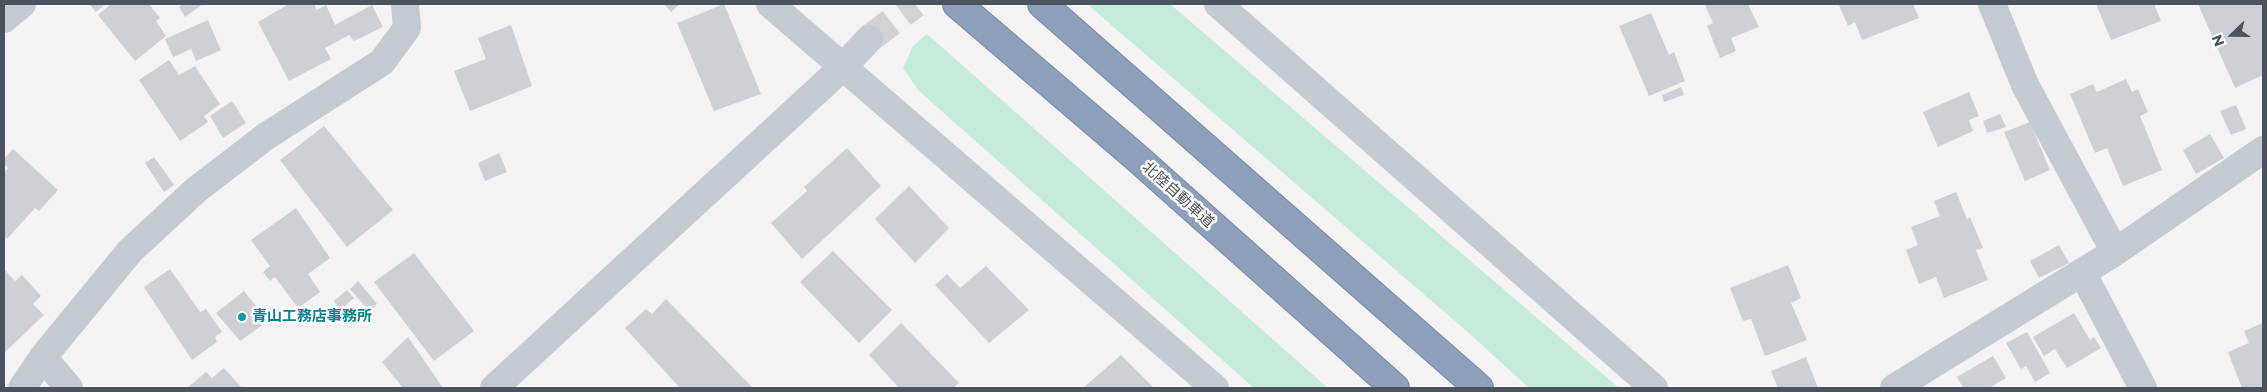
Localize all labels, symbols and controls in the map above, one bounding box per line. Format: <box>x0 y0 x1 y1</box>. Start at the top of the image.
north arrow <box>2207 10 2257 60</box>
text: N <box>2208 32 2229 49</box>
street label: 北陸自動車道 <box>1139 158 1217 232</box>
place label: 青山工務店事務所 <box>252 308 372 326</box>
marker: 青山工務店事務所 <box>236 311 248 323</box>

